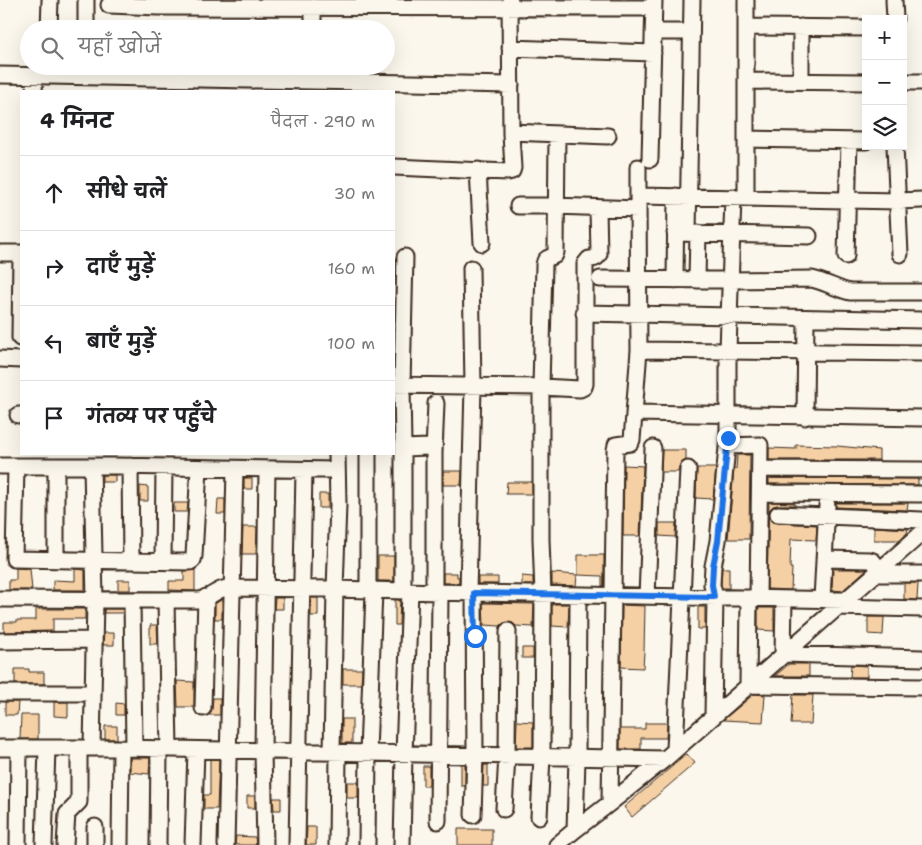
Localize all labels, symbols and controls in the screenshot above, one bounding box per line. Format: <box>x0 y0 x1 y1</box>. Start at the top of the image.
map controls <box>862 15 907 150</box>
button: + <box>862 15 907 60</box>
search box <box>20 20 395 75</box>
icon: search <box>38 34 66 62</box>
text: यहाँ खोजें <box>78 34 161 59</box>
button: − <box>862 60 907 105</box>
button: layers <box>862 105 907 150</box>
text: 4 मिनट <box>40 107 113 135</box>
text: पैदल · 290 m <box>271 111 375 132</box>
icon: ahead <box>40 179 68 207</box>
text: सीधे चलें <box>87 179 166 204</box>
text: 30 m <box>334 183 375 204</box>
icon: right <box>40 254 68 282</box>
text: दाएँ मुड़ें <box>87 254 155 279</box>
text: 160 m <box>328 258 375 279</box>
icon: left <box>40 329 68 357</box>
text: बाएँ मुड़ें <box>87 329 155 354</box>
text: 100 m <box>327 333 375 354</box>
icon: arrive <box>40 404 68 432</box>
text: गंतव्य पर पहुँचे <box>87 404 216 429</box>
route end <box>717 427 740 450</box>
route start <box>464 625 487 648</box>

